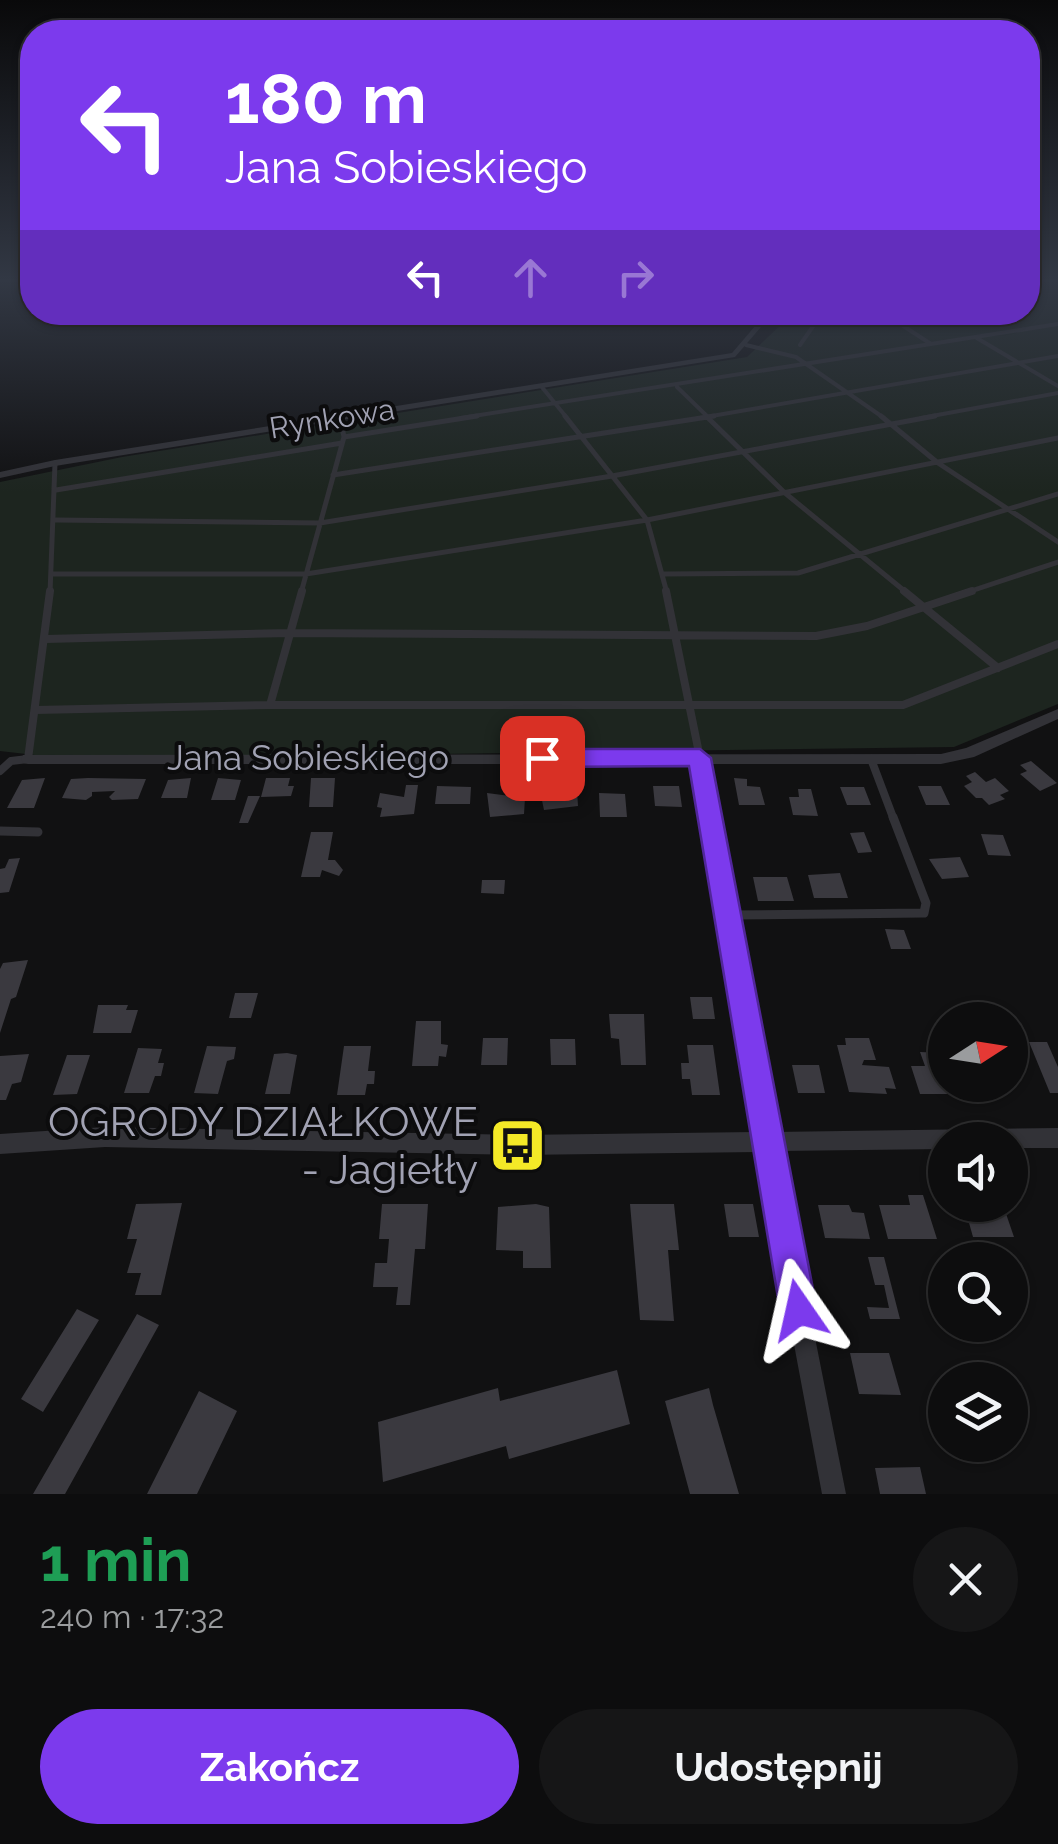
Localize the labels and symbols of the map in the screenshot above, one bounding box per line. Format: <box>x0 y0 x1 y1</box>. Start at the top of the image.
street label: Rynkowa <box>267 391 397 446</box>
pin <box>500 716 585 801</box>
street label: Jana Sobieskiego <box>167 737 449 778</box>
north arrow <box>928 1002 1028 1102</box>
place label: OGRODY DZIAŁKOWE - Jagiełły <box>48 1097 478 1194</box>
bus stop icon: OGRODY DZIAŁKOWE - Jagiełły <box>487 1115 547 1175</box>
position arrow <box>747 1258 851 1362</box>

